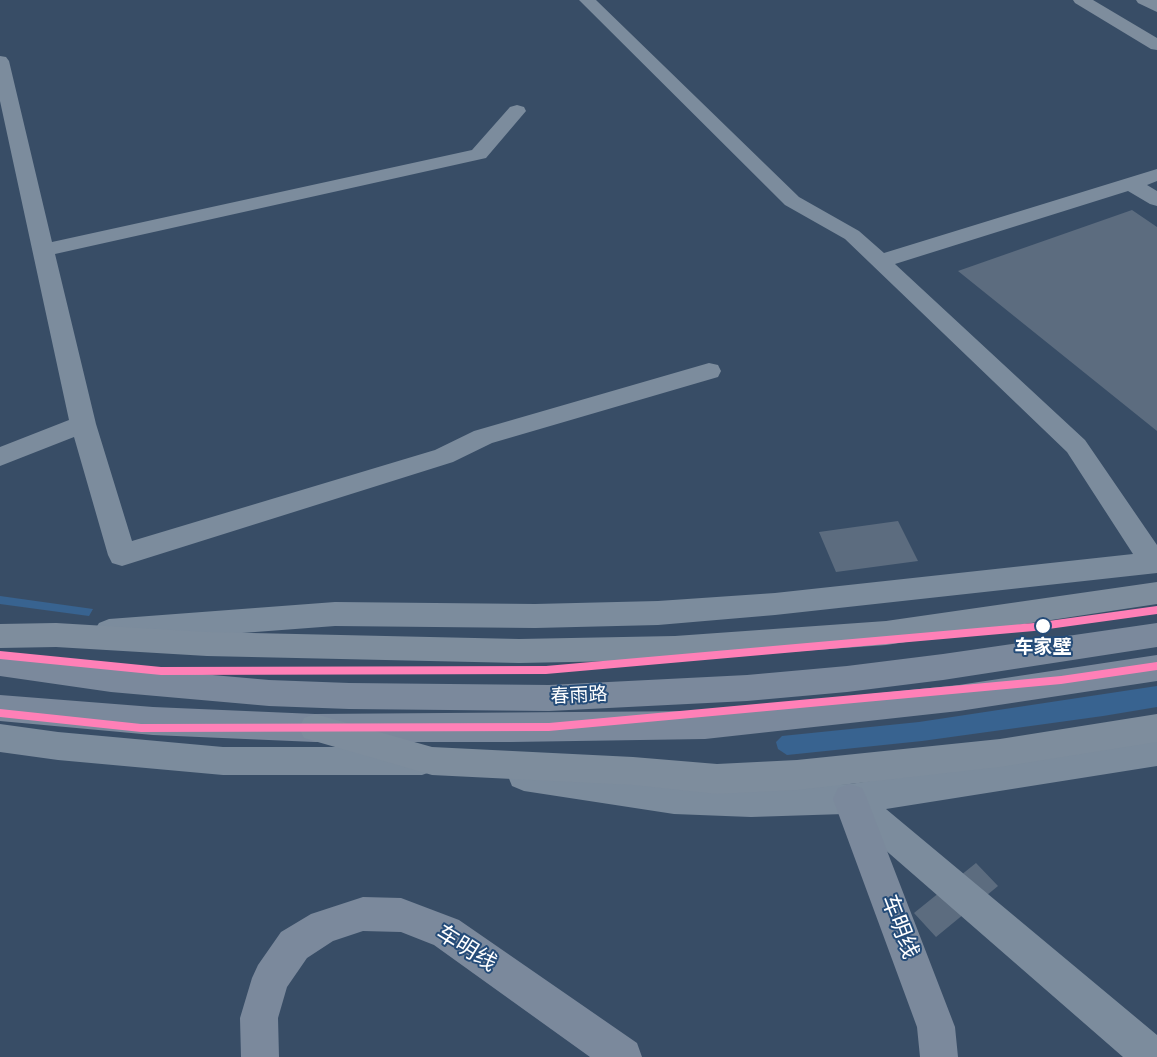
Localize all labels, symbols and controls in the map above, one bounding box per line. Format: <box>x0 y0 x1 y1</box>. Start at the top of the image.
marker: 车家壁 <box>1034 617 1052 635</box>
place label: 车家壁 <box>1015 637 1071 659</box>
street label: 春雨路 <box>550 683 608 709</box>
street label: 车明线 <box>875 891 923 963</box>
street label: 车明线 <box>431 920 501 978</box>

